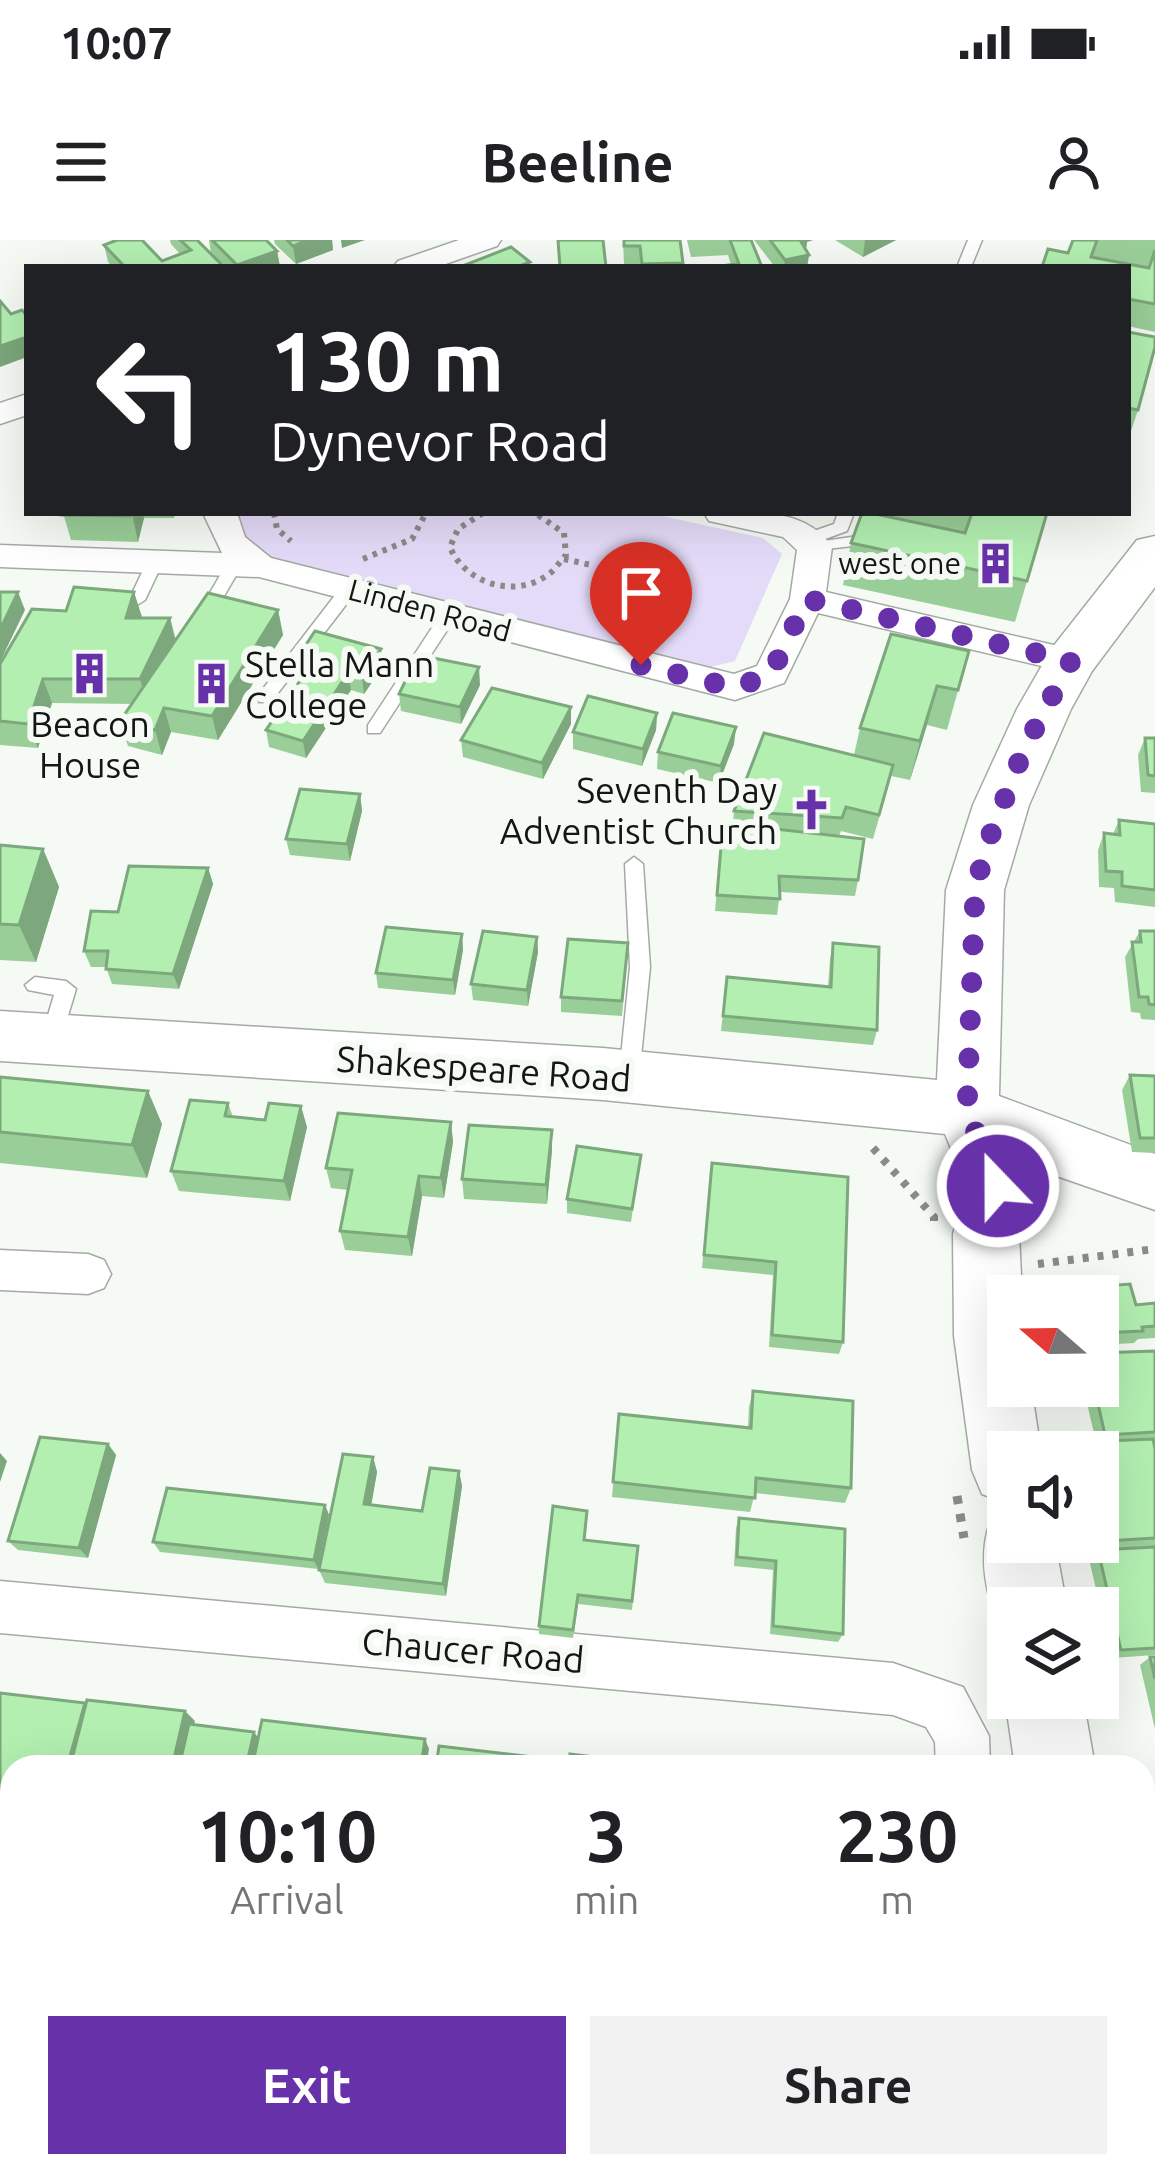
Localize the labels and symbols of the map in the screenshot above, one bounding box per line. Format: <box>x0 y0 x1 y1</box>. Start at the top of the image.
building icon: west one <box>972 540 1018 586</box>
pin <box>590 542 692 665</box>
place label: west one <box>838 546 961 580</box>
street label: Linden Road <box>345 572 515 648</box>
place label: Stella Mann College <box>245 643 434 725</box>
building icon: Beacon House <box>67 650 113 696</box>
building icon: Stella Mann College <box>188 661 234 707</box>
place label: Beacon House <box>30 703 150 785</box>
place label: Seventh Day Adventist Church <box>500 769 777 851</box>
church icon: Seventh Day Adventist Church <box>788 787 834 833</box>
street label: Shakespeare Road <box>335 1037 633 1099</box>
position arrow <box>935 1123 1061 1249</box>
north arrow <box>987 1275 1119 1407</box>
street label: Chaucer Road <box>360 1620 586 1680</box>

